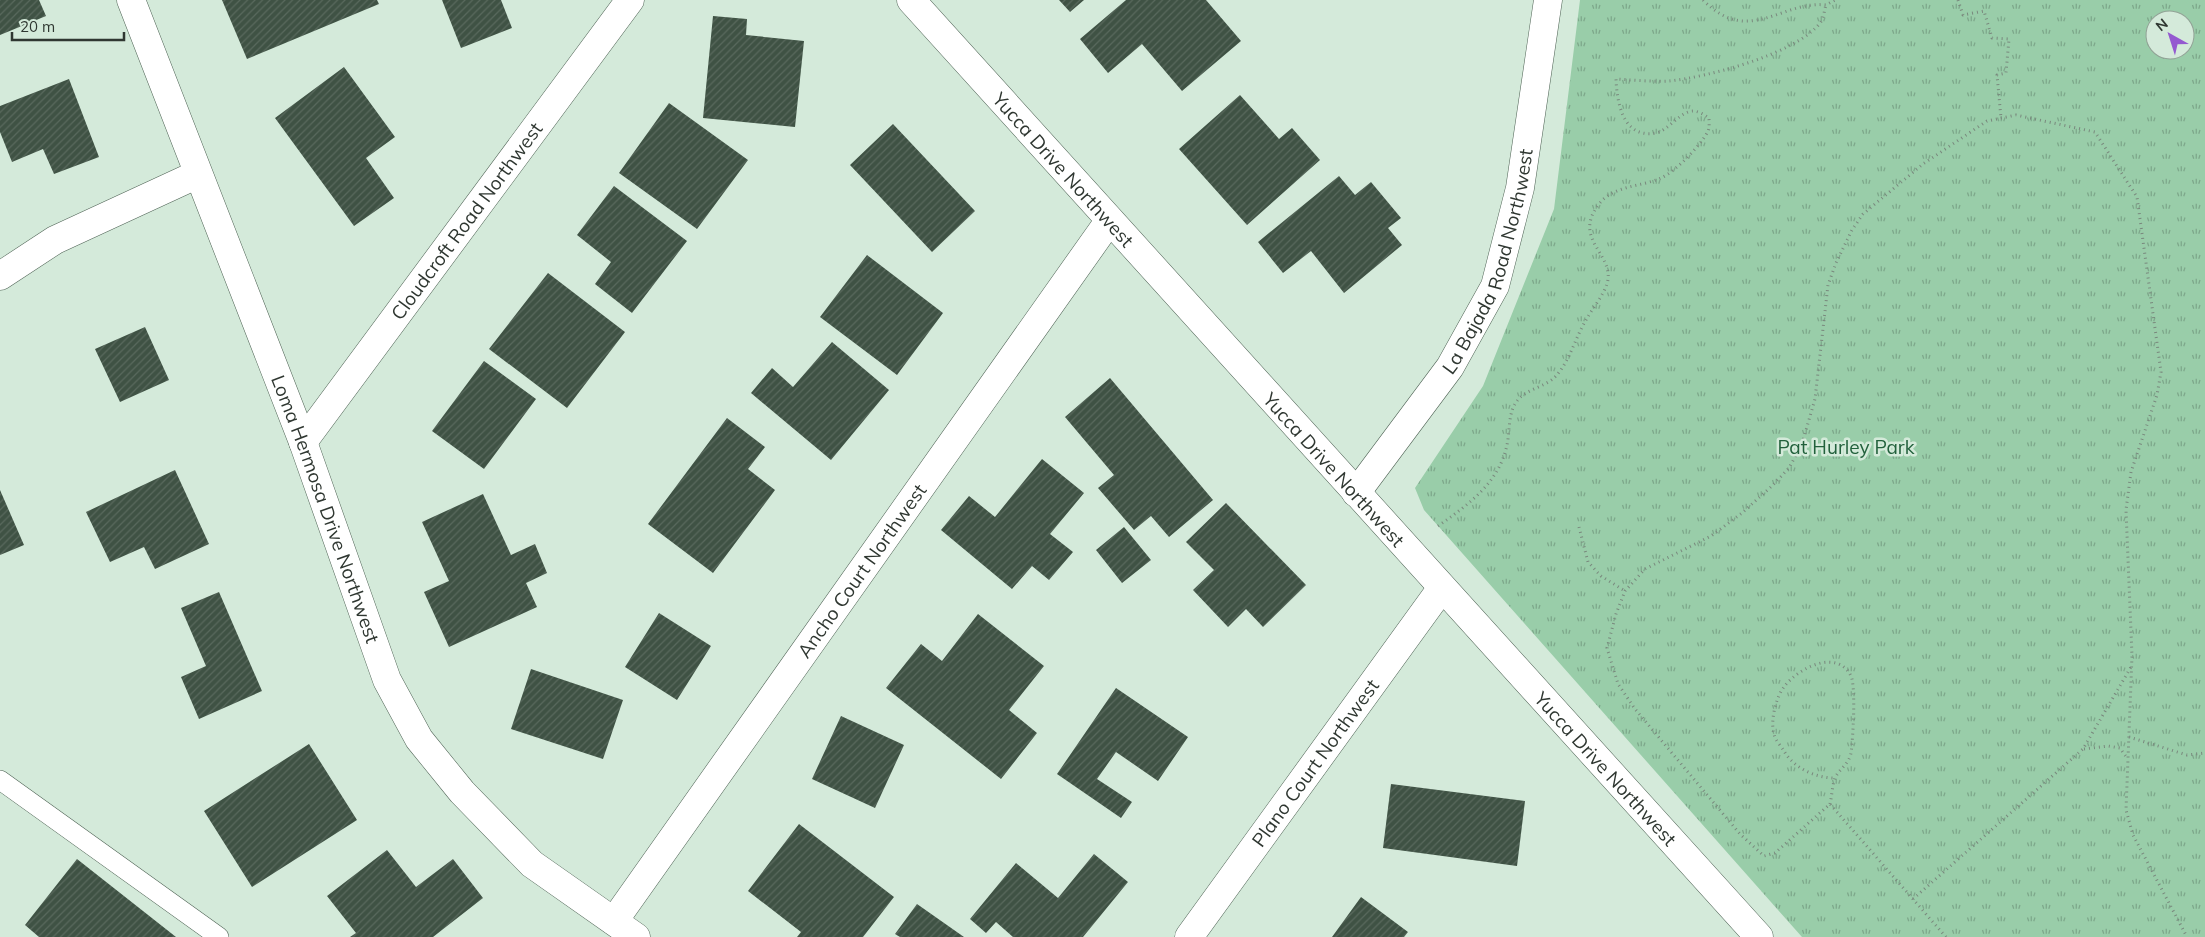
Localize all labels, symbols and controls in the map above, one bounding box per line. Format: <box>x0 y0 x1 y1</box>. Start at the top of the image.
scale bar <box>12 10 125 42</box>
north arrow <box>2145 10 2195 60</box>
text: N <box>2152 15 2172 35</box>
text: 20 m <box>20 17 55 36</box>
street label: Yucca Drive Northwest <box>987 87 1139 252</box>
street label: Cloudcroft Road Northwest <box>386 117 548 324</box>
street label: La Bajada Road Northwest <box>1437 147 1538 379</box>
street label: Loma Hermosa Drive Northwest <box>266 372 385 647</box>
street label: Yucca Drive Northwest <box>1257 387 1410 552</box>
park label: Pat Hurley Park <box>1777 435 1915 459</box>
street label: Ancho Court Northwest <box>792 479 932 662</box>
street label: Plano Court Northwest <box>1246 674 1384 851</box>
street label: Yucca Drive Northwest <box>1529 686 1682 851</box>

